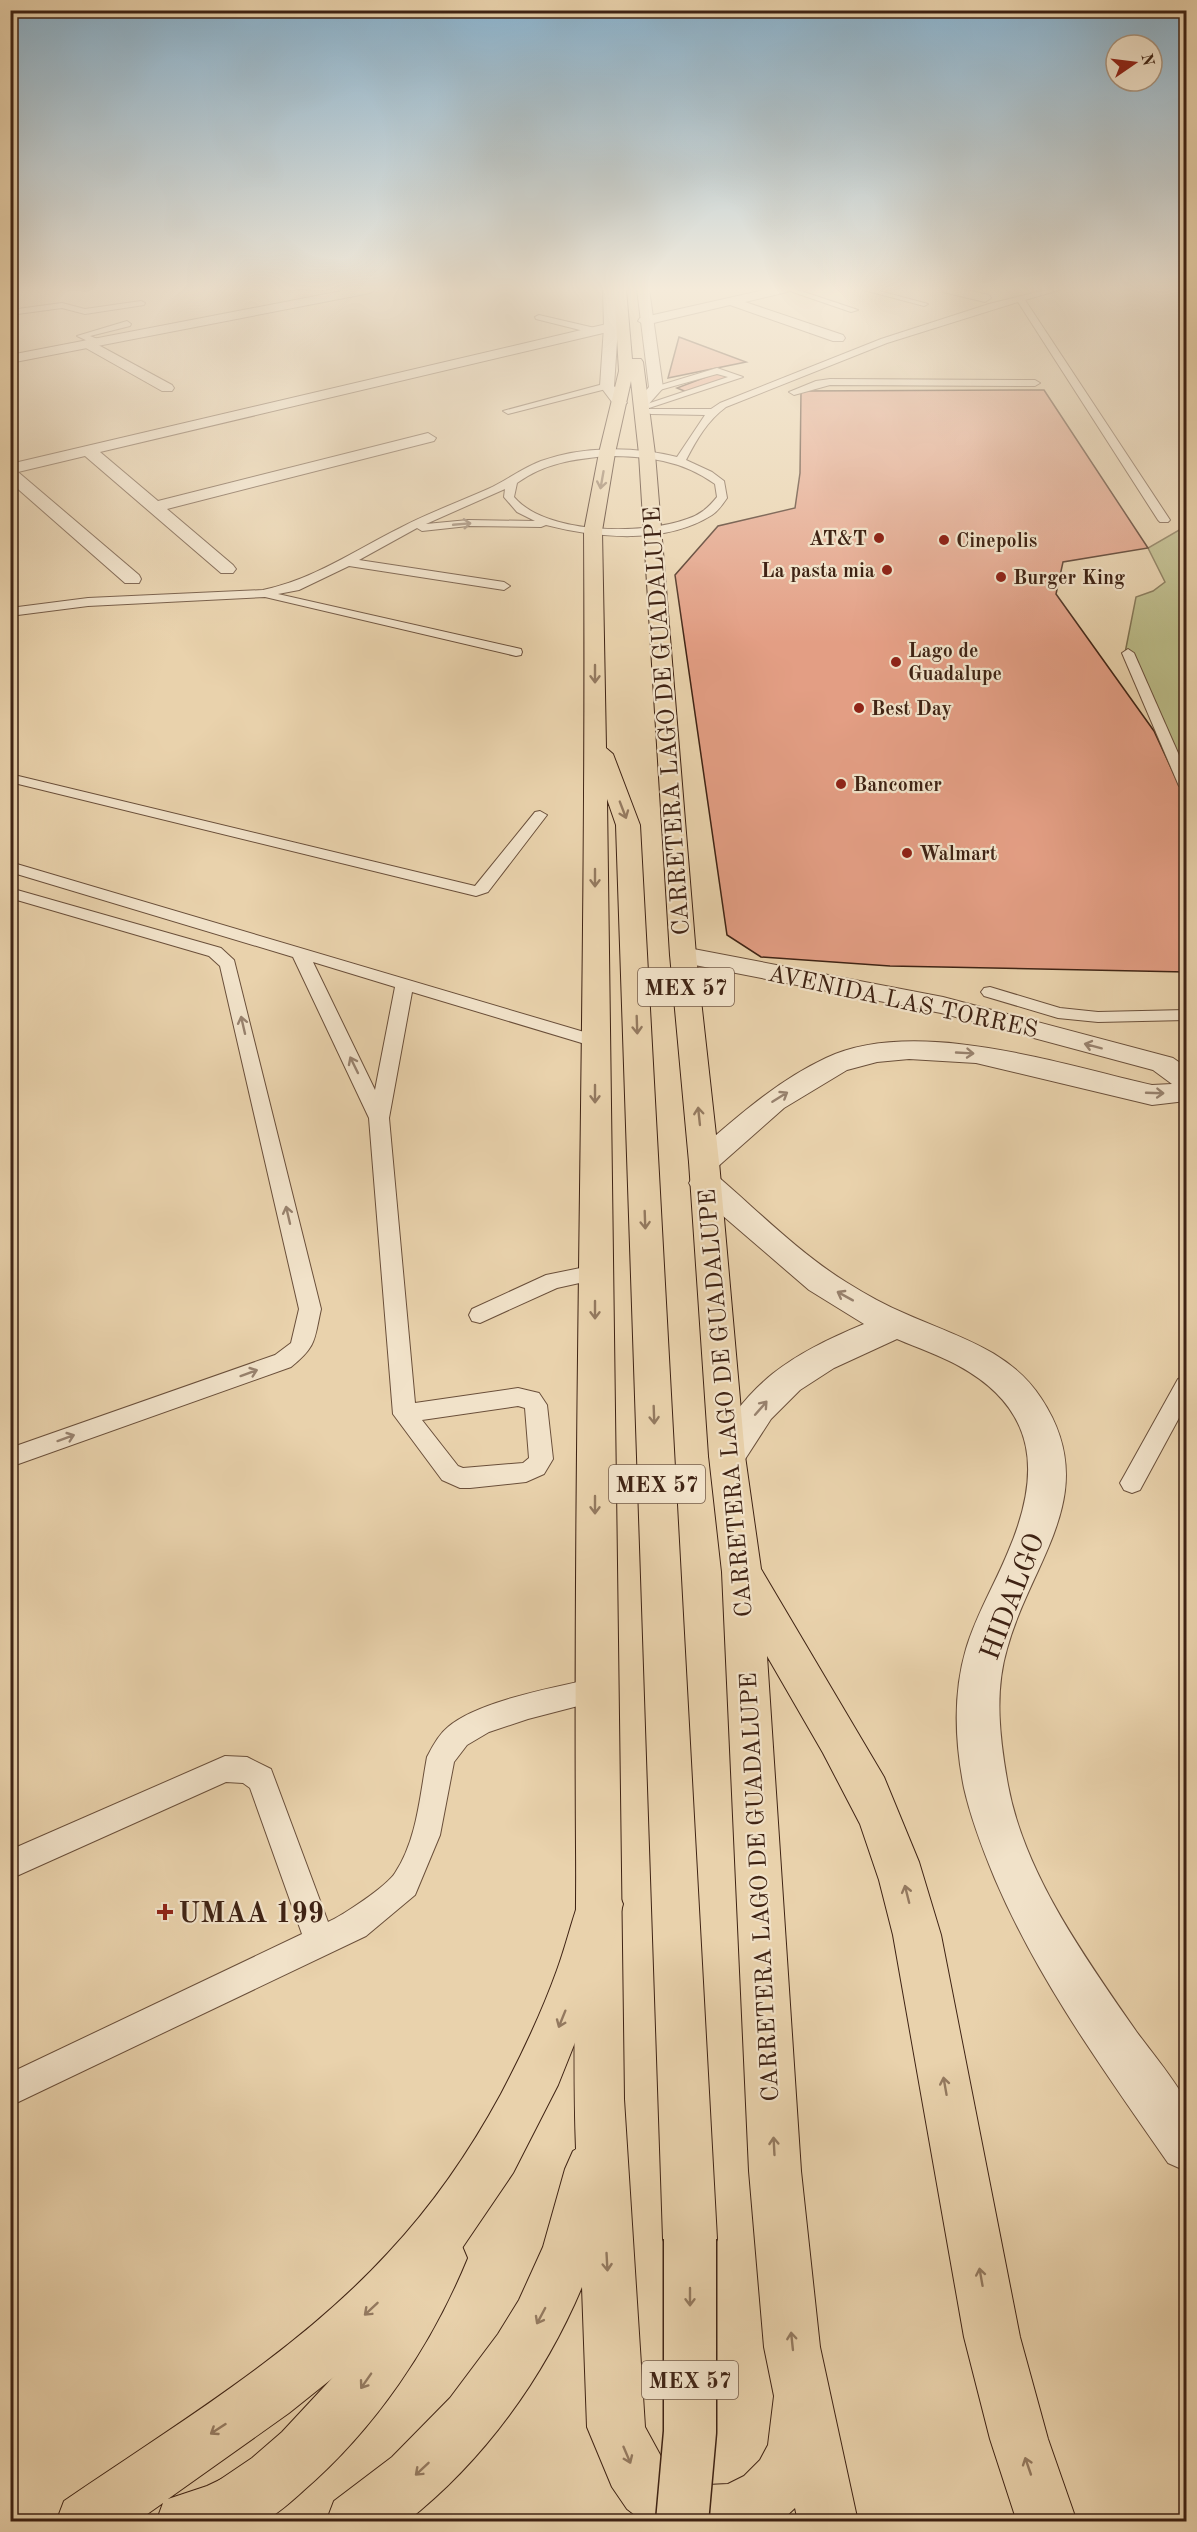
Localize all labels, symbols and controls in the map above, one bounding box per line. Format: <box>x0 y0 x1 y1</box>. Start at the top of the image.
north arrow <box>1104 33 1164 93</box>
text: N <box>1137 52 1156 68</box>
one-way arrow <box>596 470 607 489</box>
street label: CARRETERA LAGO DE GUADALUPE <box>641 506 695 936</box>
one-way arrow <box>451 518 471 529</box>
place label: AT&T <box>809 530 867 550</box>
marker: AT&T <box>872 531 886 545</box>
place label: Cinepolis <box>956 532 1037 552</box>
marker: Cinepolis <box>937 533 951 547</box>
place label: La pasta mia <box>761 562 875 582</box>
marker: La pasta mia <box>880 563 894 577</box>
place label: Burger King <box>1013 569 1125 589</box>
marker: Burger King <box>994 570 1008 584</box>
place label: Lago de Guadalupe <box>908 642 1002 685</box>
marker: Lago de Guadalupe <box>889 655 903 669</box>
one-way arrow <box>589 663 601 683</box>
place label: Best Day <box>871 700 952 720</box>
marker: Best Day <box>852 701 866 715</box>
place label: Bancomer <box>853 776 942 796</box>
marker: Bancomer <box>834 777 848 791</box>
one-way arrow <box>618 800 629 819</box>
place label: Walmart <box>919 845 997 865</box>
marker: Walmart <box>900 846 914 860</box>
one-way arrow <box>589 868 601 888</box>
street label: AVENIDA LAS TORRES <box>765 963 1040 1043</box>
road number: MEX 57 <box>638 968 734 1006</box>
one-way arrow <box>631 1015 642 1035</box>
one-way arrow <box>236 1016 248 1035</box>
one-way arrow <box>1084 1039 1103 1051</box>
one-way arrow <box>954 1048 974 1059</box>
one-way arrow <box>347 1056 359 1074</box>
one-way arrow <box>589 1084 601 1104</box>
one-way arrow <box>1144 1088 1164 1099</box>
one-way arrow <box>771 1091 788 1103</box>
one-way arrow <box>693 1107 704 1127</box>
street label: CARRETERA LAGO DE GUADALUPE <box>696 1188 758 1618</box>
one-way arrow <box>281 1205 293 1224</box>
one-way arrow <box>640 1209 651 1229</box>
one-way arrow <box>837 1290 854 1302</box>
one-way arrow <box>589 1300 601 1320</box>
one-way arrow <box>239 1367 258 1378</box>
one-way arrow <box>754 1401 768 1416</box>
one-way arrow <box>648 1404 659 1424</box>
one-way arrow <box>56 1432 75 1443</box>
road number: MEX 57 <box>609 1465 705 1503</box>
one-way arrow <box>589 1495 601 1515</box>
street label: HIDALGO <box>977 1530 1051 1664</box>
street label: CARRETERA LAGO DE GUADALUPE <box>738 1672 784 2102</box>
one-way arrow <box>901 1885 913 1904</box>
place label: UMAA 199 <box>178 1901 324 1929</box>
marker: UMAA 199 <box>156 1903 174 1921</box>
one-way arrow <box>556 2009 567 2028</box>
one-way arrow <box>939 2076 950 2096</box>
one-way arrow <box>768 2137 779 2157</box>
one-way arrow <box>602 2252 613 2272</box>
one-way arrow <box>975 2268 986 2288</box>
one-way arrow <box>684 2287 696 2307</box>
one-way arrow <box>364 2301 379 2316</box>
one-way arrow <box>534 2307 546 2325</box>
one-way arrow <box>786 2331 797 2351</box>
road number: MEX 57 <box>642 2361 738 2399</box>
one-way arrow <box>360 2372 373 2388</box>
one-way arrow <box>211 2423 227 2435</box>
one-way arrow <box>622 2446 633 2464</box>
one-way arrow <box>1022 2457 1033 2476</box>
one-way arrow <box>414 2462 429 2476</box>

